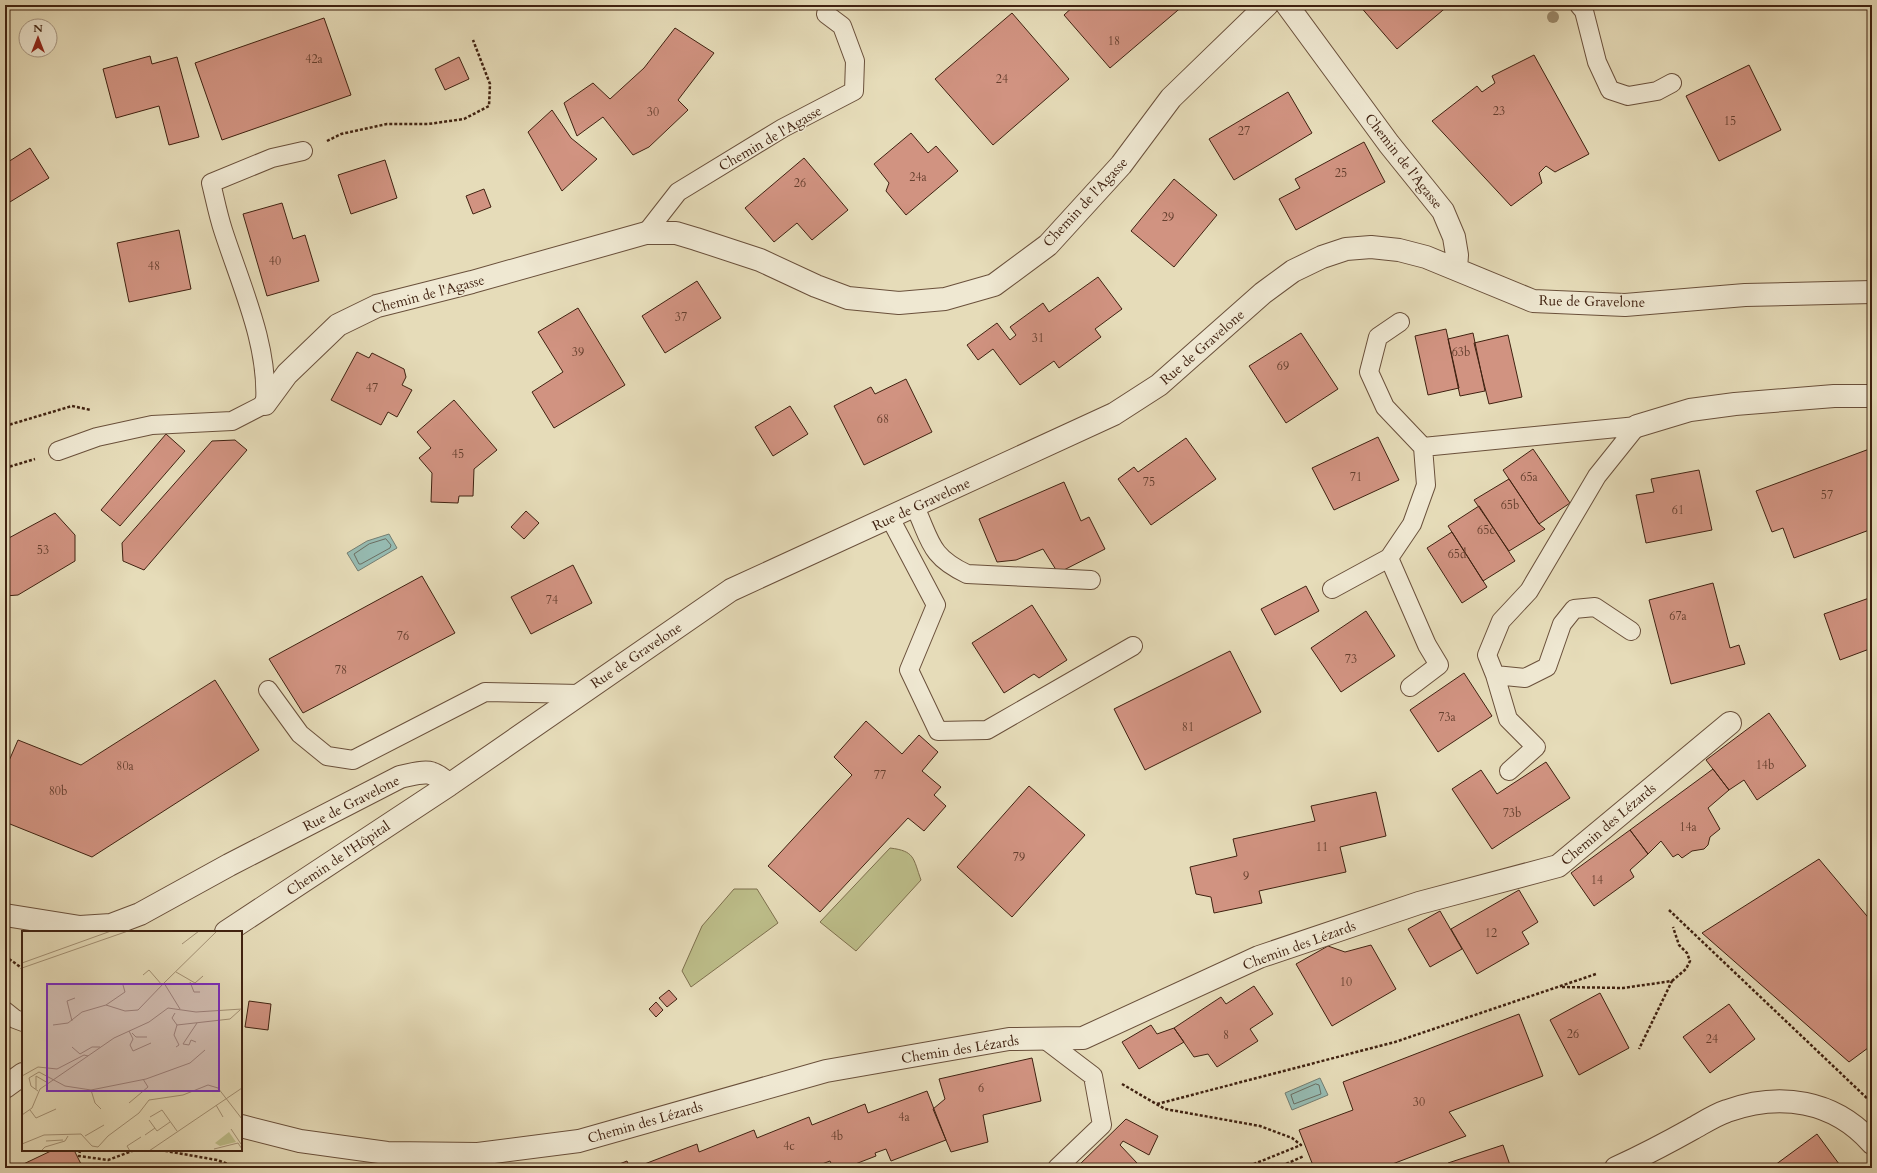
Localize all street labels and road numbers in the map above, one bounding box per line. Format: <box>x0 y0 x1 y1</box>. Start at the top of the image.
street label: Chemin de l'Agasse <box>715 101 825 176</box>
street label: Chemin de l'Agasse <box>1360 110 1447 213</box>
street label: Chemin de l'Agasse <box>1039 153 1132 251</box>
street label: Chemin de l'Agasse <box>370 270 487 319</box>
street label: Rue de Gravelone <box>1539 291 1645 312</box>
street label: Rue de Gravelone <box>1156 305 1249 389</box>
street label: Rue de Gravelone <box>869 473 973 536</box>
street label: Rue de Gravelone <box>587 618 686 693</box>
street label: Rue de Gravelone <box>300 771 403 836</box>
street label: Chemin des Lézards <box>1557 779 1660 870</box>
street label: Chemin de l'Hôpital <box>283 816 394 900</box>
street label: Chemin des Lézards <box>1240 916 1359 975</box>
street label: Chemin des Lézards <box>900 1031 1021 1068</box>
street label: Chemin des Lézards <box>585 1097 705 1148</box>

